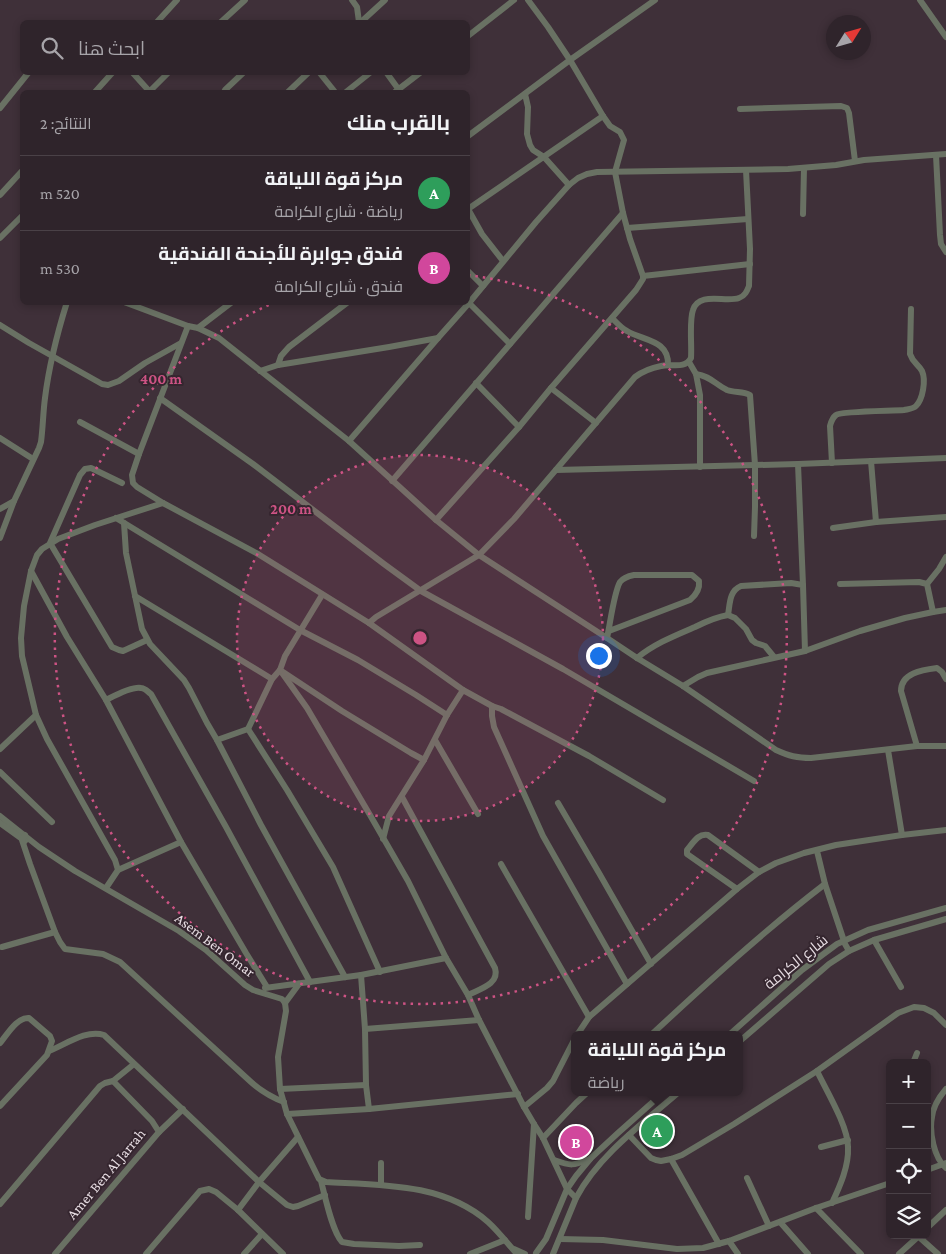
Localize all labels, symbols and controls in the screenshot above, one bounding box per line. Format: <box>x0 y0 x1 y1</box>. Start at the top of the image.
north arrow <box>826 15 871 60</box>
search box <box>20 20 470 75</box>
icon: search <box>38 34 66 62</box>
text: ابحث هنا <box>78 38 145 59</box>
text: بالقرب منك <box>347 111 450 135</box>
text: النتائج: 2 <box>40 115 91 132</box>
text: مركز قوة اللياقة <box>264 168 403 189</box>
text: 520 m <box>40 185 80 202</box>
text: A <box>429 185 439 202</box>
text: رياضة · شارع الكرامة <box>274 203 403 220</box>
text: فندق جوابرة للأجنحة الفندقية <box>158 243 403 264</box>
text: 530 m <box>40 260 80 277</box>
text: B <box>429 260 439 277</box>
text: فندق · شارع الكرامة <box>275 278 403 295</box>
text: 400 m <box>140 371 182 387</box>
text: 200 m <box>270 501 312 517</box>
centre of rings <box>411 629 429 647</box>
your location <box>586 643 612 669</box>
street label: Asem Ben Omar <box>172 910 259 981</box>
street label: شارع الكرامة <box>761 932 833 995</box>
popup <box>571 1031 743 1096</box>
text: مركز قوة اللياقة <box>588 1039 726 1060</box>
map controls <box>886 1059 931 1239</box>
button: + <box>886 1059 931 1104</box>
text: رياضة <box>588 1074 625 1091</box>
button: − <box>886 1104 931 1149</box>
pin: A <box>641 1112 673 1150</box>
pin: B <box>560 1123 592 1161</box>
street label: Amer Ben Al Jarrah <box>64 1126 149 1223</box>
button: locate <box>886 1149 931 1194</box>
button: layers <box>886 1194 931 1239</box>

